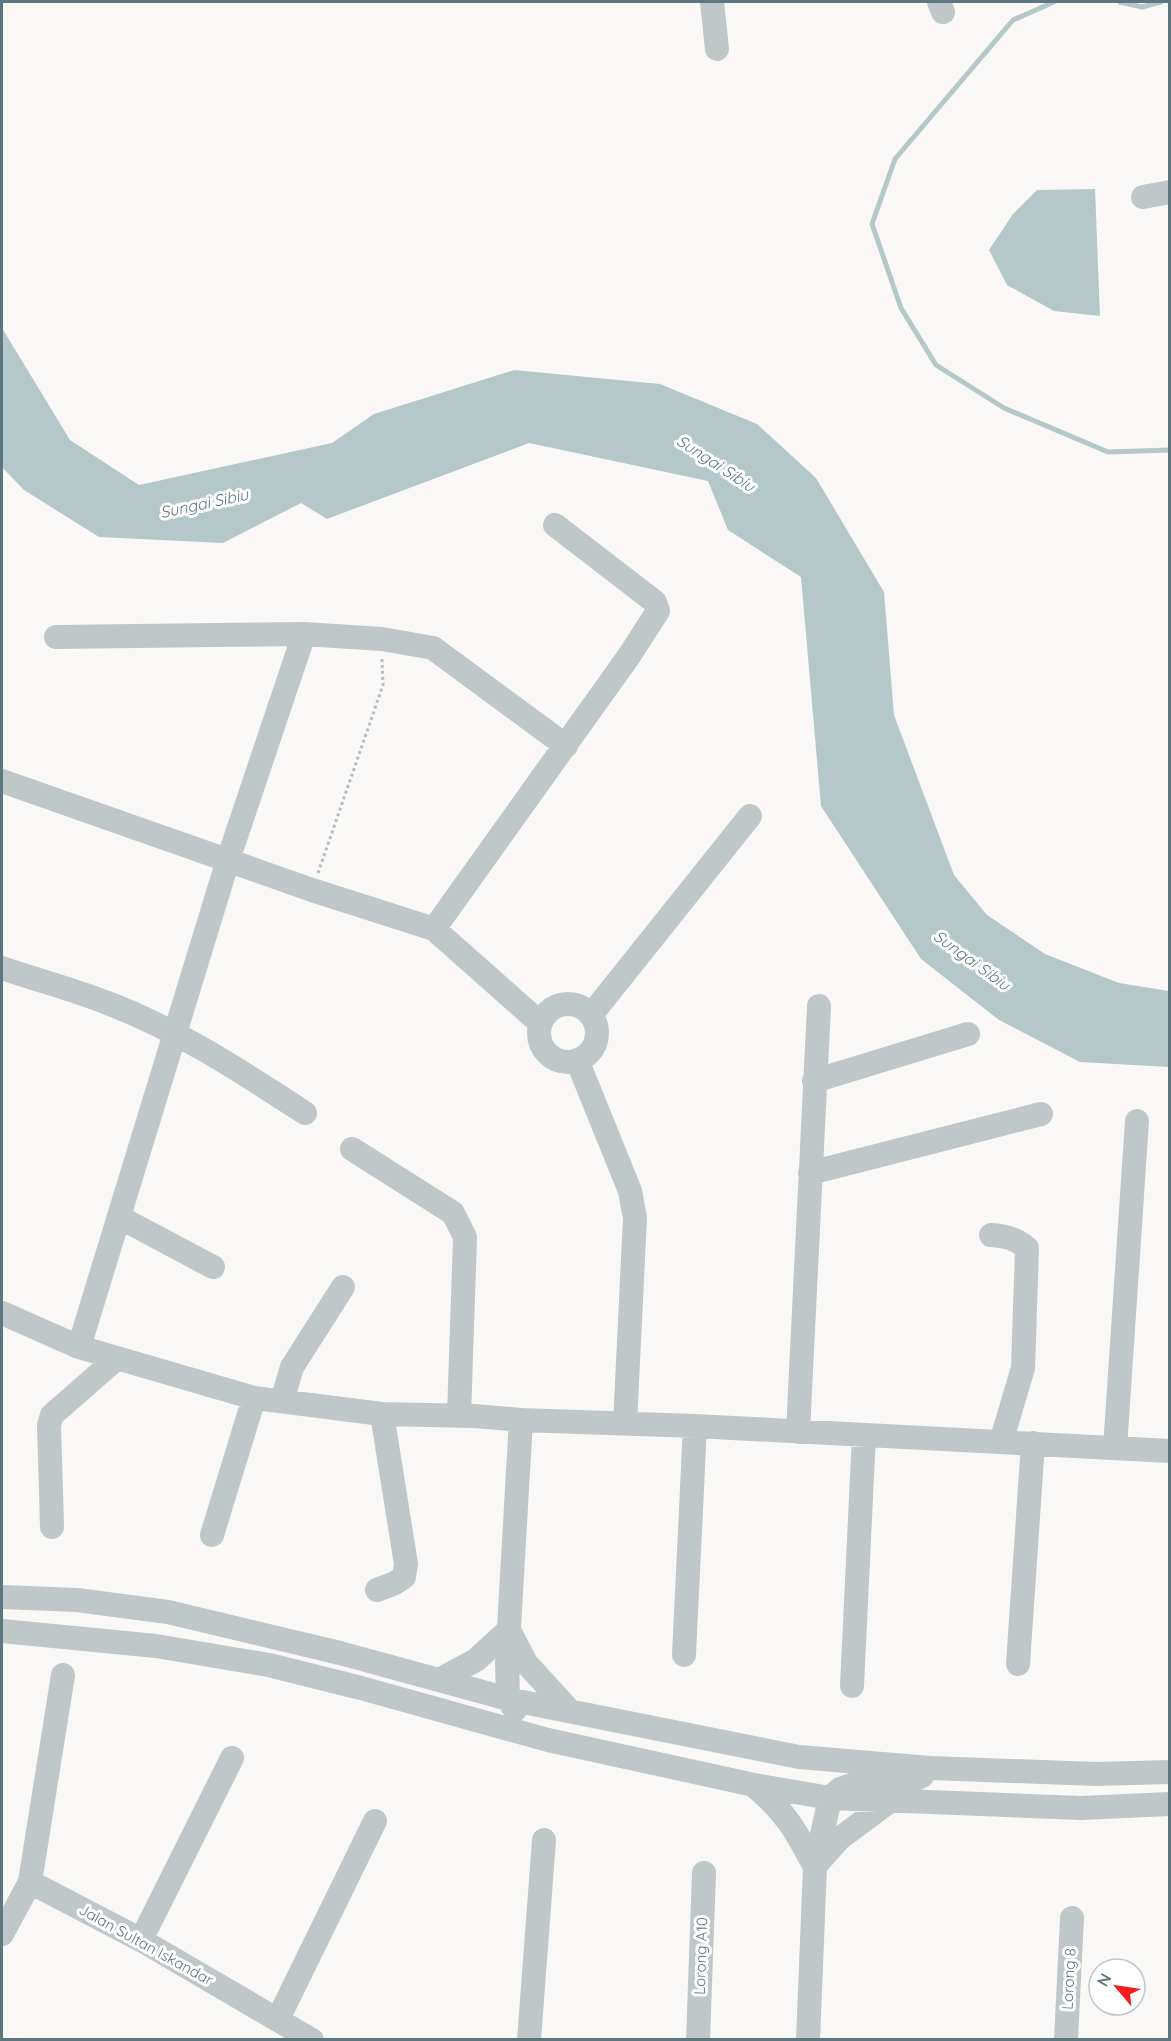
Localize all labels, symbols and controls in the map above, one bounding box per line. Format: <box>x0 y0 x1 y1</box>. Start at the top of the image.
water label: Sungai Sibiu <box>673 430 760 496</box>
water label: Sungai Sibiu <box>158 484 251 522</box>
water label: Sungai Sibiu <box>930 926 1015 995</box>
street label: Jalan Sultan Iskandar <box>76 1900 217 1990</box>
street label: Lorong A10 <box>690 1917 711 1995</box>
street label: Lorong 8 <box>1057 1948 1080 2010</box>
north arrow <box>1087 1957 1147 2017</box>
text: N <box>1092 1970 1115 1990</box>

